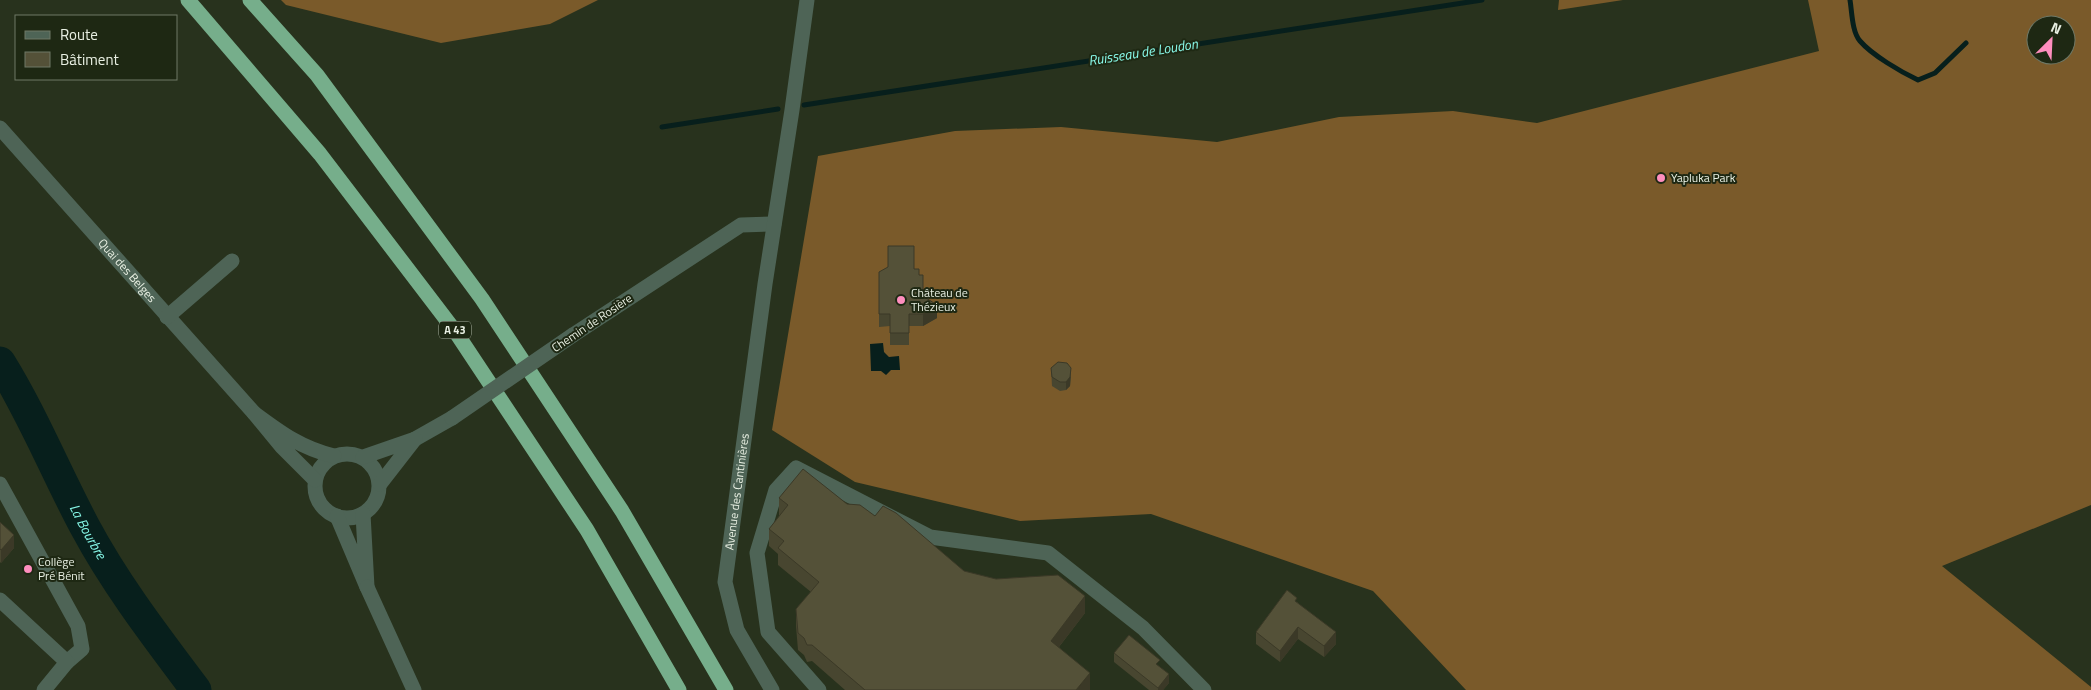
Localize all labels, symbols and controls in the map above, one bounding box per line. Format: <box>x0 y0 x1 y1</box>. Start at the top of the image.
legend <box>15 15 178 80</box>
north arrow <box>2026 15 2076 65</box>
text: N <box>2048 16 2065 39</box>
text: Route <box>60 23 98 46</box>
water label: Ruisseau de Loudon <box>1087 32 1200 71</box>
text: Bâtiment <box>60 48 119 71</box>
place label: Yapluka Park <box>1671 168 1736 187</box>
marker: Yapluka Park <box>1655 172 1667 184</box>
street label: Quai des Belges <box>94 234 162 307</box>
place label: Château de Thézieux <box>911 283 968 316</box>
street label: Chemin de Rosière <box>548 288 636 357</box>
marker: Château de Thézieux <box>895 294 907 306</box>
road number: A 43 <box>439 322 471 338</box>
street label: Avenue des Cantinières <box>719 432 754 551</box>
water label: La Bourbre <box>65 500 113 564</box>
place label: Collège Pré Bénit <box>38 552 85 585</box>
marker: Collège Pré Bénit <box>22 563 34 575</box>

